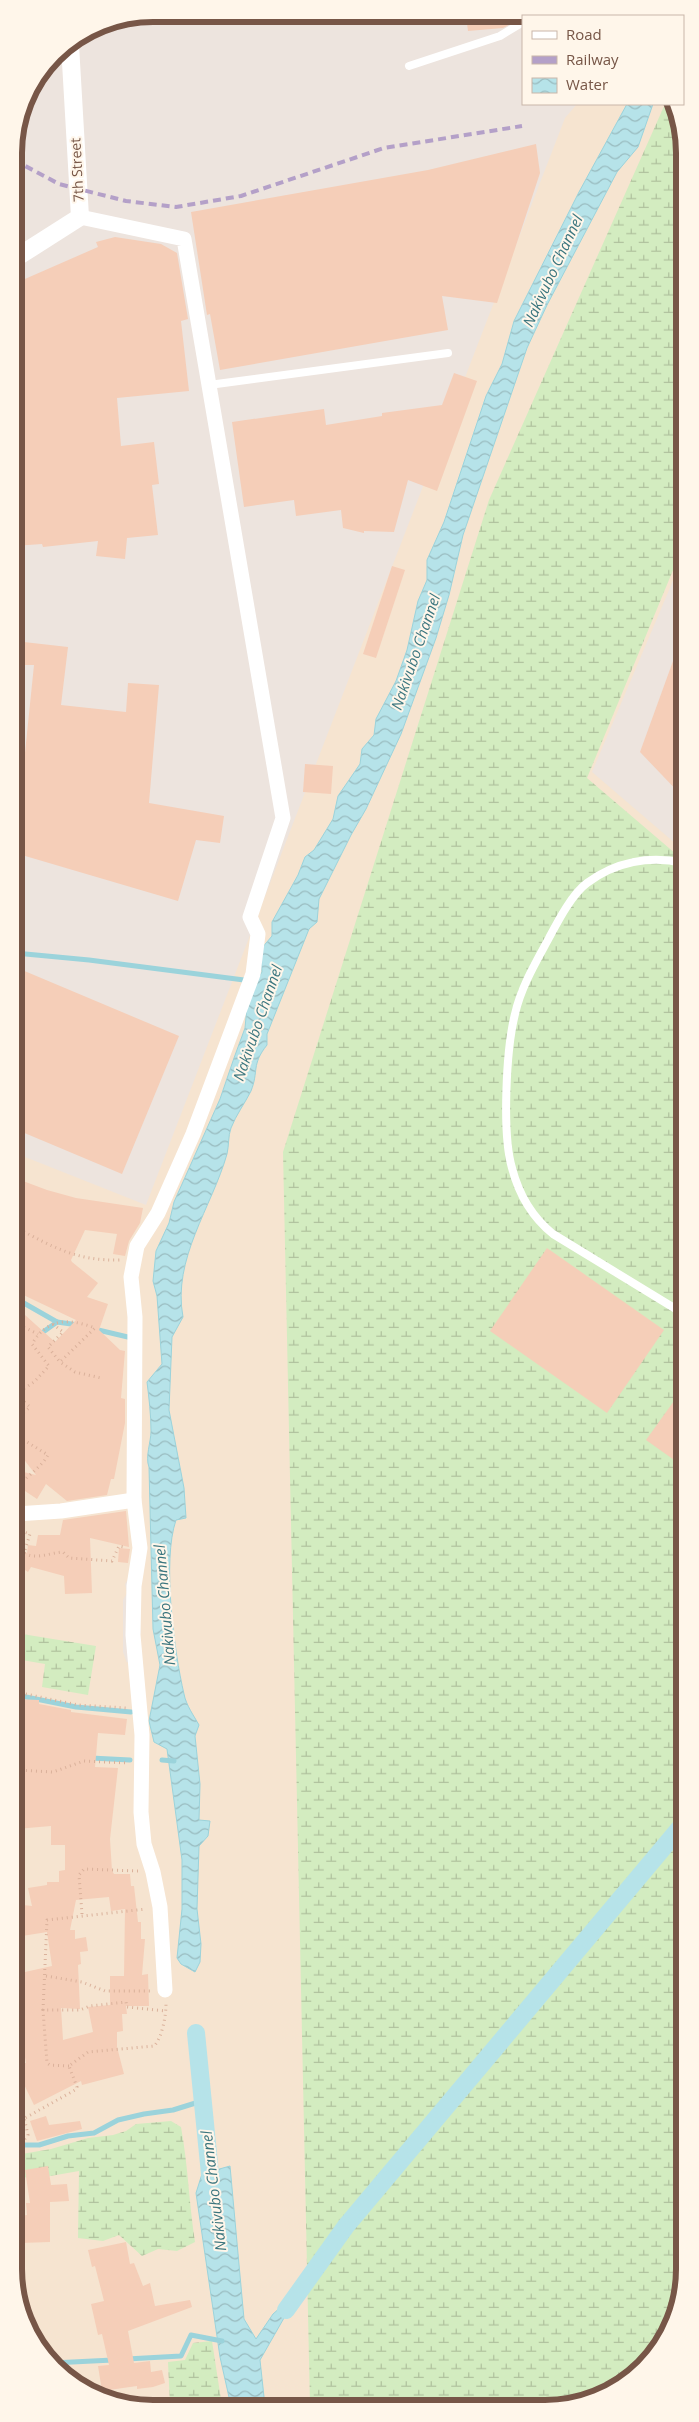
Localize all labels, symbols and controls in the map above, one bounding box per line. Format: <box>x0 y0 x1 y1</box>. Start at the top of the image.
legend <box>522 15 684 105</box>
text: Road <box>566 24 602 44</box>
text: Railway <box>566 49 619 69</box>
text: Water <box>566 74 608 94</box>
street label: 7th Street <box>65 137 88 203</box>
water label: Nakivubo Channel <box>517 210 587 330</box>
water label: Nakivubo Channel <box>386 590 445 712</box>
water label: Nakivubo Channel <box>228 961 287 1083</box>
water label: Nakivubo Channel <box>149 1543 179 1666</box>
water label: Nakivubo Channel <box>196 2129 230 2252</box>

